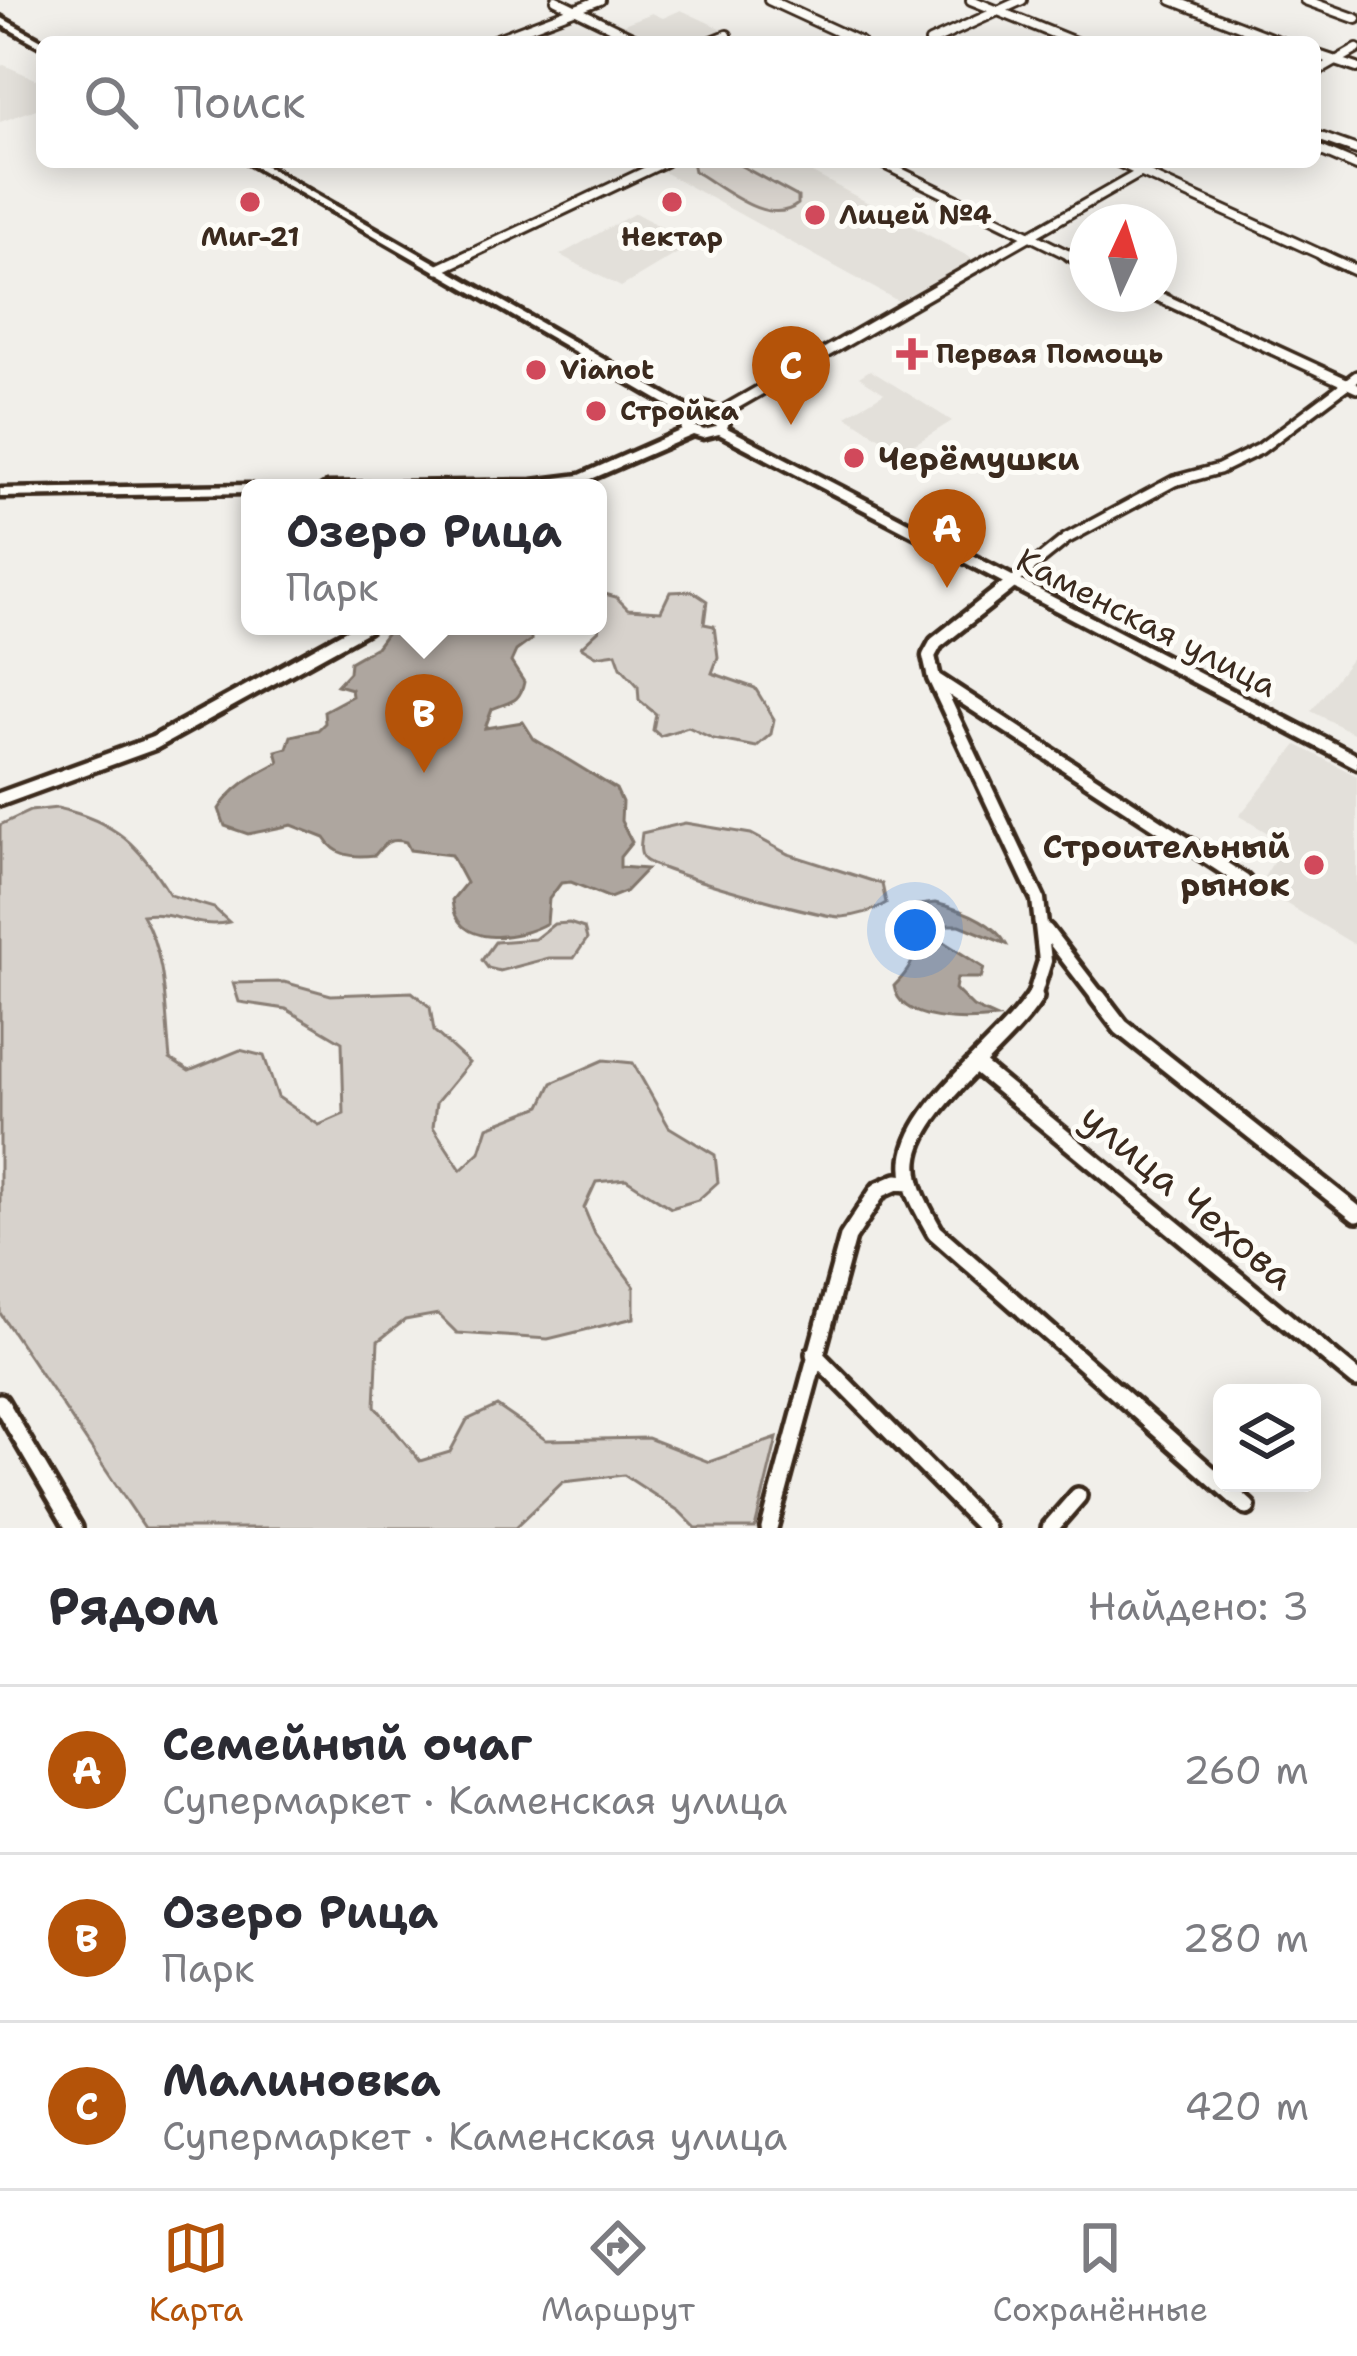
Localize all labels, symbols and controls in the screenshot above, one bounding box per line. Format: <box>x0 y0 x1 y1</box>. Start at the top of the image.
search box <box>36 36 1321 168</box>
icon: search <box>78 69 144 135</box>
text: Поиск <box>174 72 305 132</box>
marker: Миг-21 <box>237 189 263 215</box>
marker: Нектар <box>659 189 685 215</box>
place label: Лицей №4 <box>839 196 992 233</box>
marker: Лицей №4 <box>802 202 828 228</box>
north arrow <box>1069 204 1177 312</box>
place label: Миг-21 <box>201 218 299 255</box>
place label: Нектар <box>621 218 723 255</box>
pin: C <box>752 326 830 425</box>
place label: Первая Помощь <box>936 335 1163 372</box>
marker: Первая Помощь <box>899 341 925 367</box>
place label: Vianot <box>560 351 654 388</box>
marker: Vianot <box>523 357 549 383</box>
place label: Стройка <box>620 392 740 429</box>
marker: Стройка <box>583 398 609 424</box>
place label: Черёмушки <box>878 436 1080 481</box>
marker: Черёмушки <box>841 445 867 471</box>
popup <box>241 479 607 635</box>
pin: A <box>908 489 986 588</box>
text: Озеро Рица <box>286 501 562 561</box>
street label: Каменская улица <box>1009 537 1285 708</box>
text: Парк <box>286 561 378 613</box>
pin: B <box>385 674 463 773</box>
place label: Строительный рынок <box>1043 824 1290 907</box>
marker: Строительный рынок <box>1301 852 1327 878</box>
your location <box>885 900 945 960</box>
street label: улица Чехова <box>1070 1091 1306 1301</box>
map controls <box>1213 1384 1321 1492</box>
button: layers <box>1213 1384 1321 1492</box>
text: Рядом <box>48 1572 219 1640</box>
text: Найдено: 3 <box>1088 1580 1309 1632</box>
text: Семейный очаг <box>162 1714 532 1774</box>
text: A <box>72 1744 102 1796</box>
text: 260 m <box>1183 1744 1309 1796</box>
text: Супермаркет · Каменская улица <box>162 1774 787 1826</box>
text: Озеро Рица <box>162 1882 438 1942</box>
text: B <box>75 1912 99 1964</box>
text: 280 m <box>1182 1912 1309 1964</box>
text: Парк <box>162 1942 255 1994</box>
text: Малиновка <box>162 2050 441 2110</box>
text: C <box>75 2080 99 2132</box>
text: 420 m <box>1184 2080 1309 2132</box>
text: Супермаркет · Каменская улица <box>162 2110 787 2162</box>
tab: Карта <box>149 2215 243 2332</box>
tab: Маршрут <box>541 2215 695 2332</box>
tab: Сохранённые <box>993 2215 1208 2332</box>

